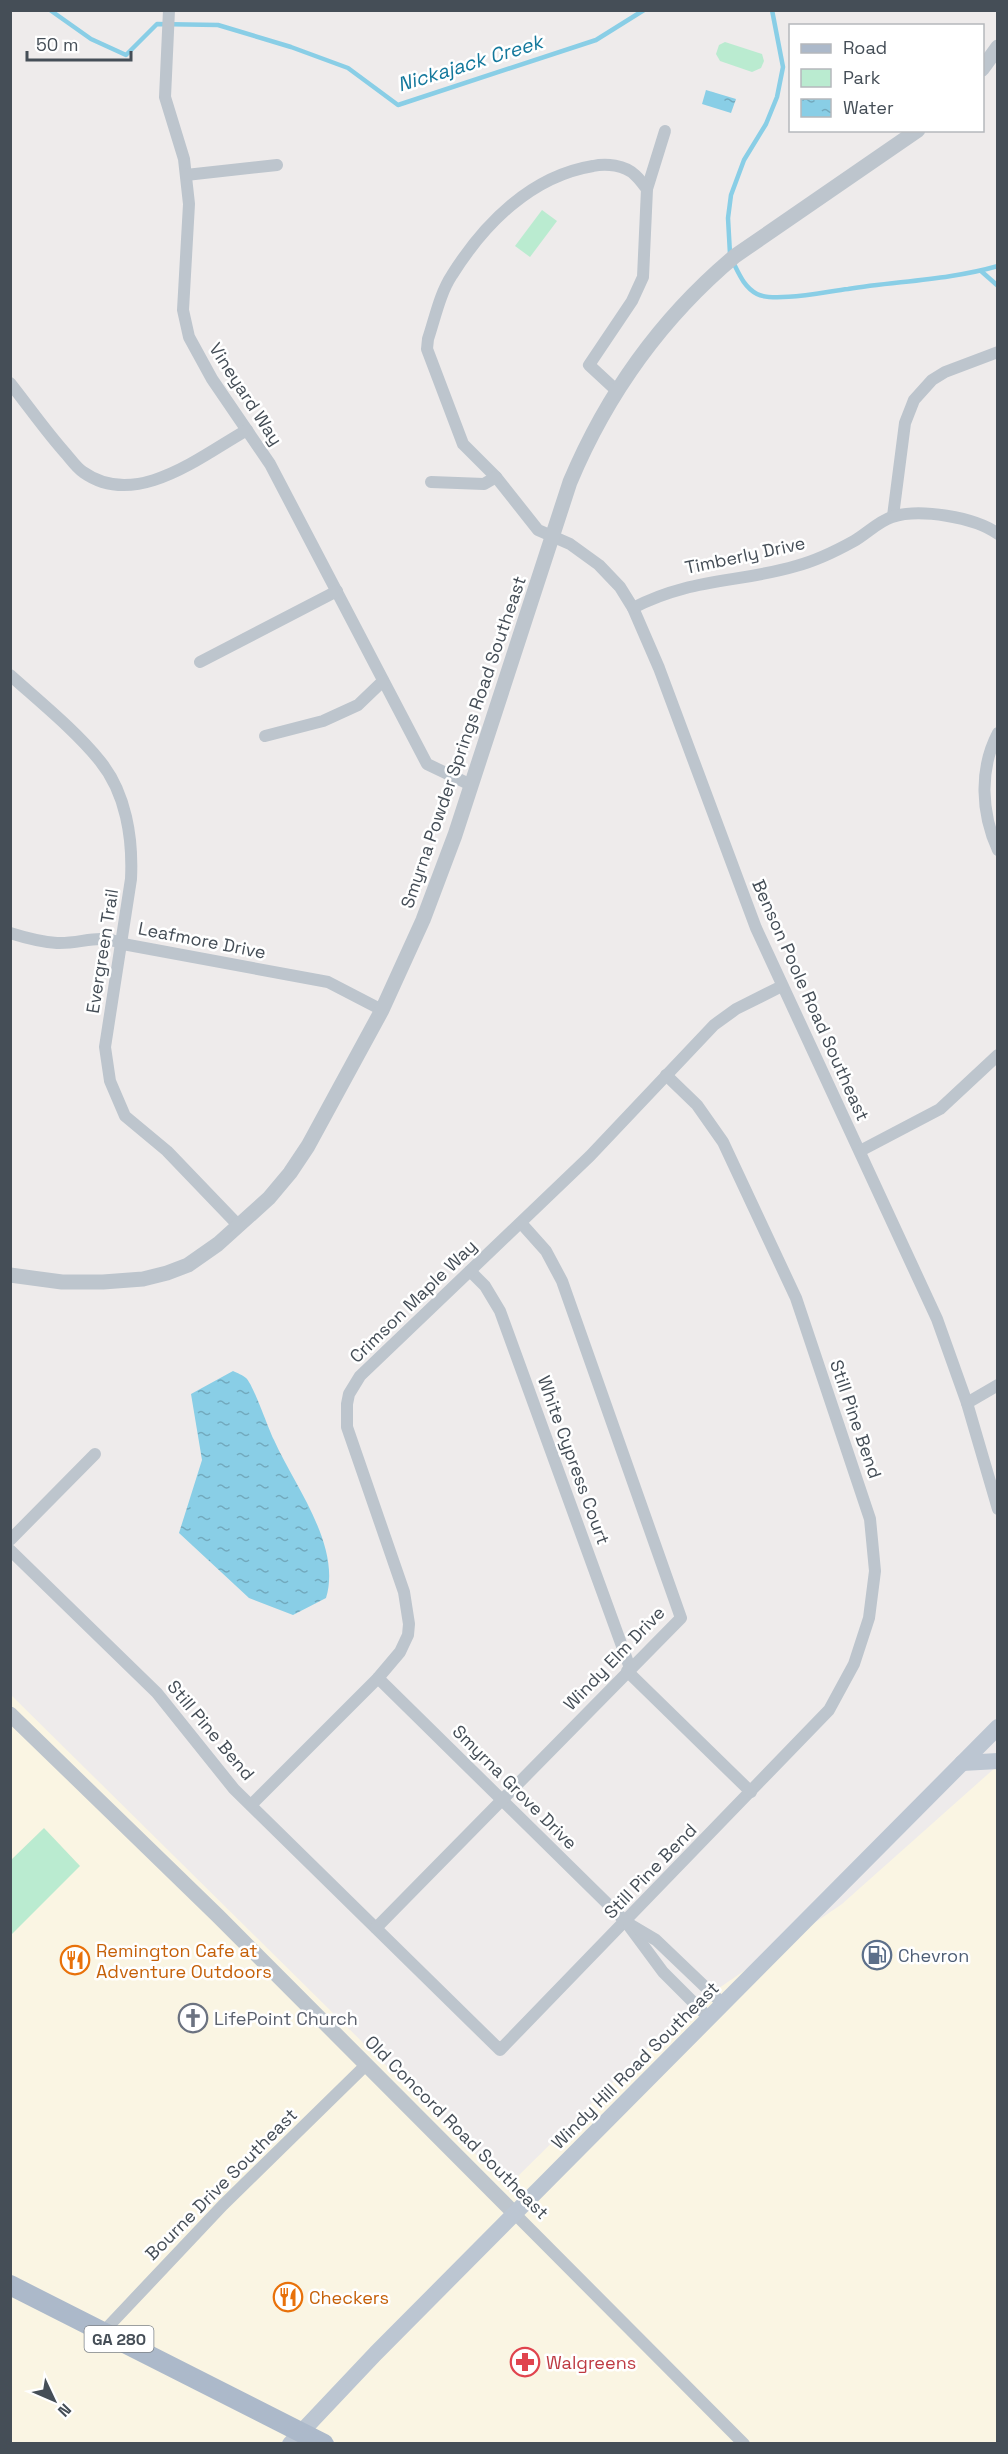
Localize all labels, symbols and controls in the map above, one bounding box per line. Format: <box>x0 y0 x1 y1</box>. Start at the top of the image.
scale bar <box>27 24 130 62</box>
legend <box>789 24 984 132</box>
water label: Nickajack Creek <box>394 28 548 97</box>
text: 50 m <box>36 33 78 56</box>
text: Road <box>843 36 887 59</box>
text: Park <box>843 66 881 89</box>
text: Water <box>843 96 894 119</box>
street label: Vineyard Way <box>204 338 288 450</box>
street label: Timberly Drive <box>683 531 807 579</box>
street label: Smyrna Powder Springs Road Southeast <box>395 573 531 911</box>
street label: Benson Poole Road Southeast <box>747 876 875 1124</box>
street label: Evergreen Trail <box>81 887 123 1015</box>
street label: Leafmore Drive <box>136 916 268 964</box>
street label: Crimson Maple Way <box>344 1234 482 1368</box>
street label: Still Pine Bend <box>825 1357 887 1481</box>
street label: White Cypress Court <box>533 1372 615 1548</box>
street label: Windy Elm Drive <box>558 1601 670 1715</box>
street label: Still Pine Bend <box>162 1675 260 1785</box>
street label: Smyrna Grove Drive <box>448 1720 582 1854</box>
street label: Still Pine Bend <box>599 1818 701 1924</box>
place label: Remington Cafe at Adventure Outdoors <box>96 1939 272 1983</box>
fuel station icon: Chevron <box>861 1939 893 1971</box>
restaurant icon: Remington Cafe at Adventure Outdoors <box>59 1944 91 1976</box>
place label: Chevron <box>898 1944 969 1967</box>
street label: Windy Hill Road Southeast <box>546 1976 724 2154</box>
church icon: LifePoint Church <box>177 2002 209 2034</box>
place label: LifePoint Church <box>214 2007 358 2030</box>
street label: Old Concord Road Southeast <box>360 2030 554 2224</box>
street label: Bourne Drive Southeast <box>140 2103 302 2265</box>
restaurant icon: Checkers <box>272 2281 304 2313</box>
place label: Checkers <box>309 2286 389 2309</box>
road number: GA 280 <box>84 2326 154 2352</box>
pharmacy icon: Walgreens <box>509 2346 541 2378</box>
place label: Walgreens <box>546 2351 636 2374</box>
north arrow <box>24 2370 84 2430</box>
text: N <box>53 2399 76 2421</box>

